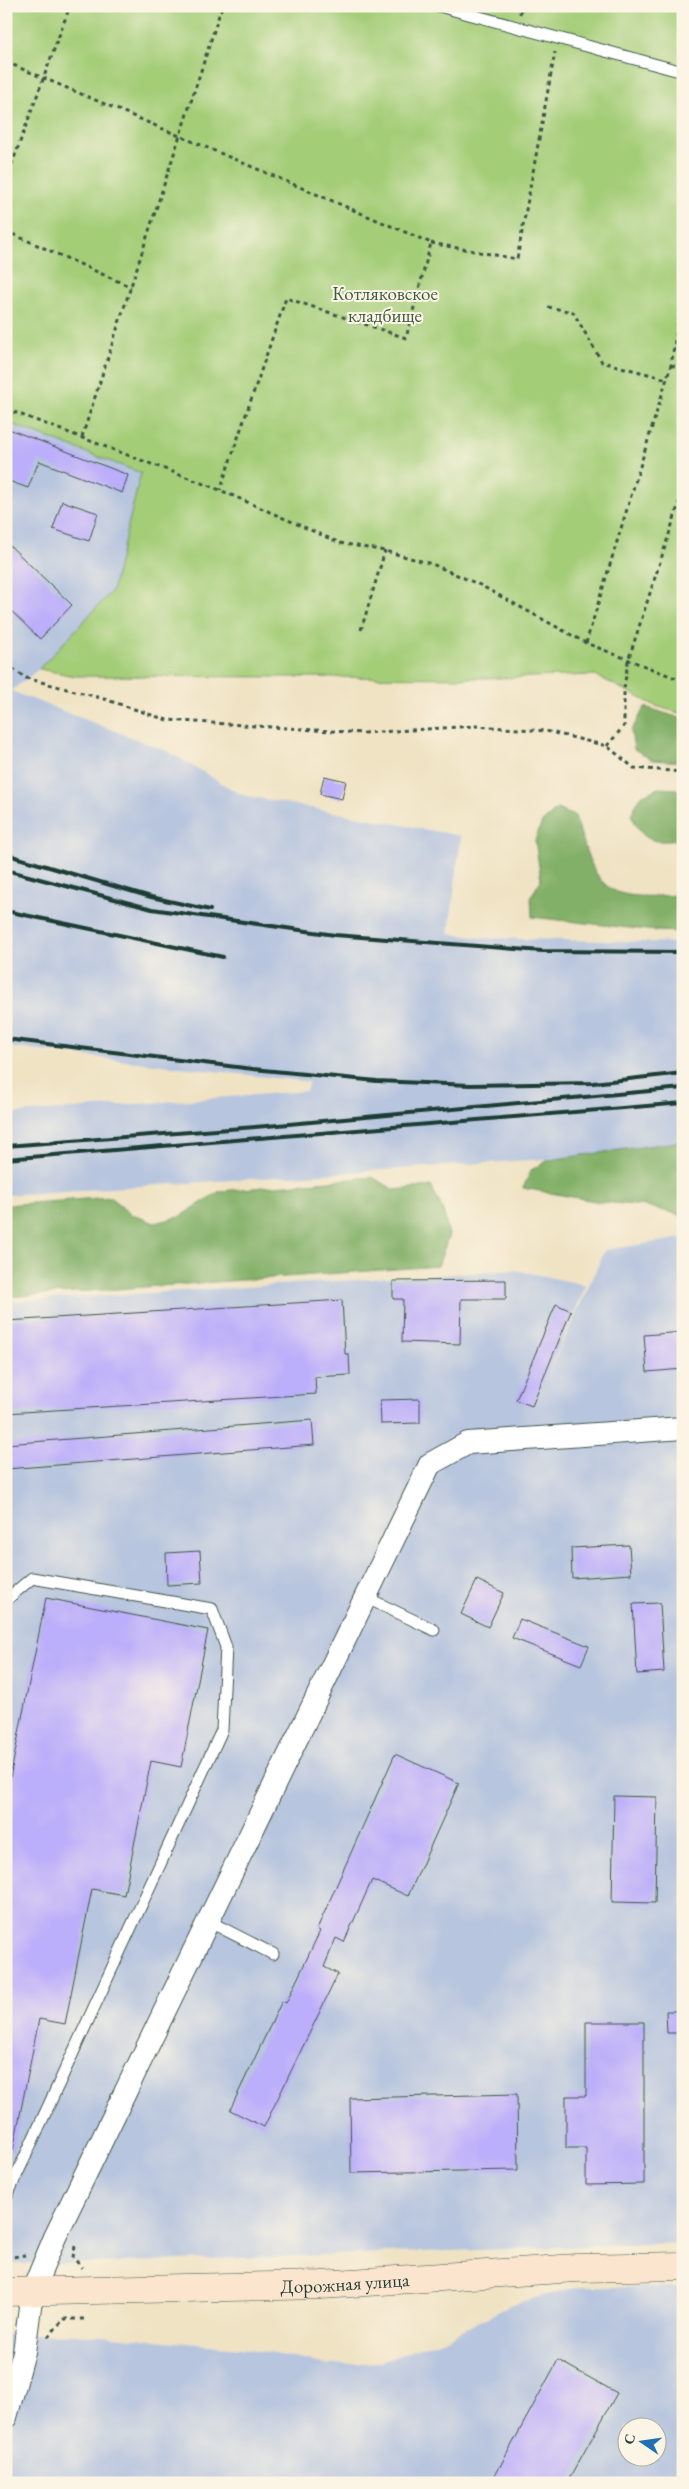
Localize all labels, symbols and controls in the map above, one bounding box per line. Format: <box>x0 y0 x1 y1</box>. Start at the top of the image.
park label: Котляковское кладбище <box>332 281 438 328</box>
street label: Дорожная улица <box>280 2267 411 2298</box>
north arrow <box>616 2416 666 2466</box>
text: С <box>619 2432 639 2446</box>

